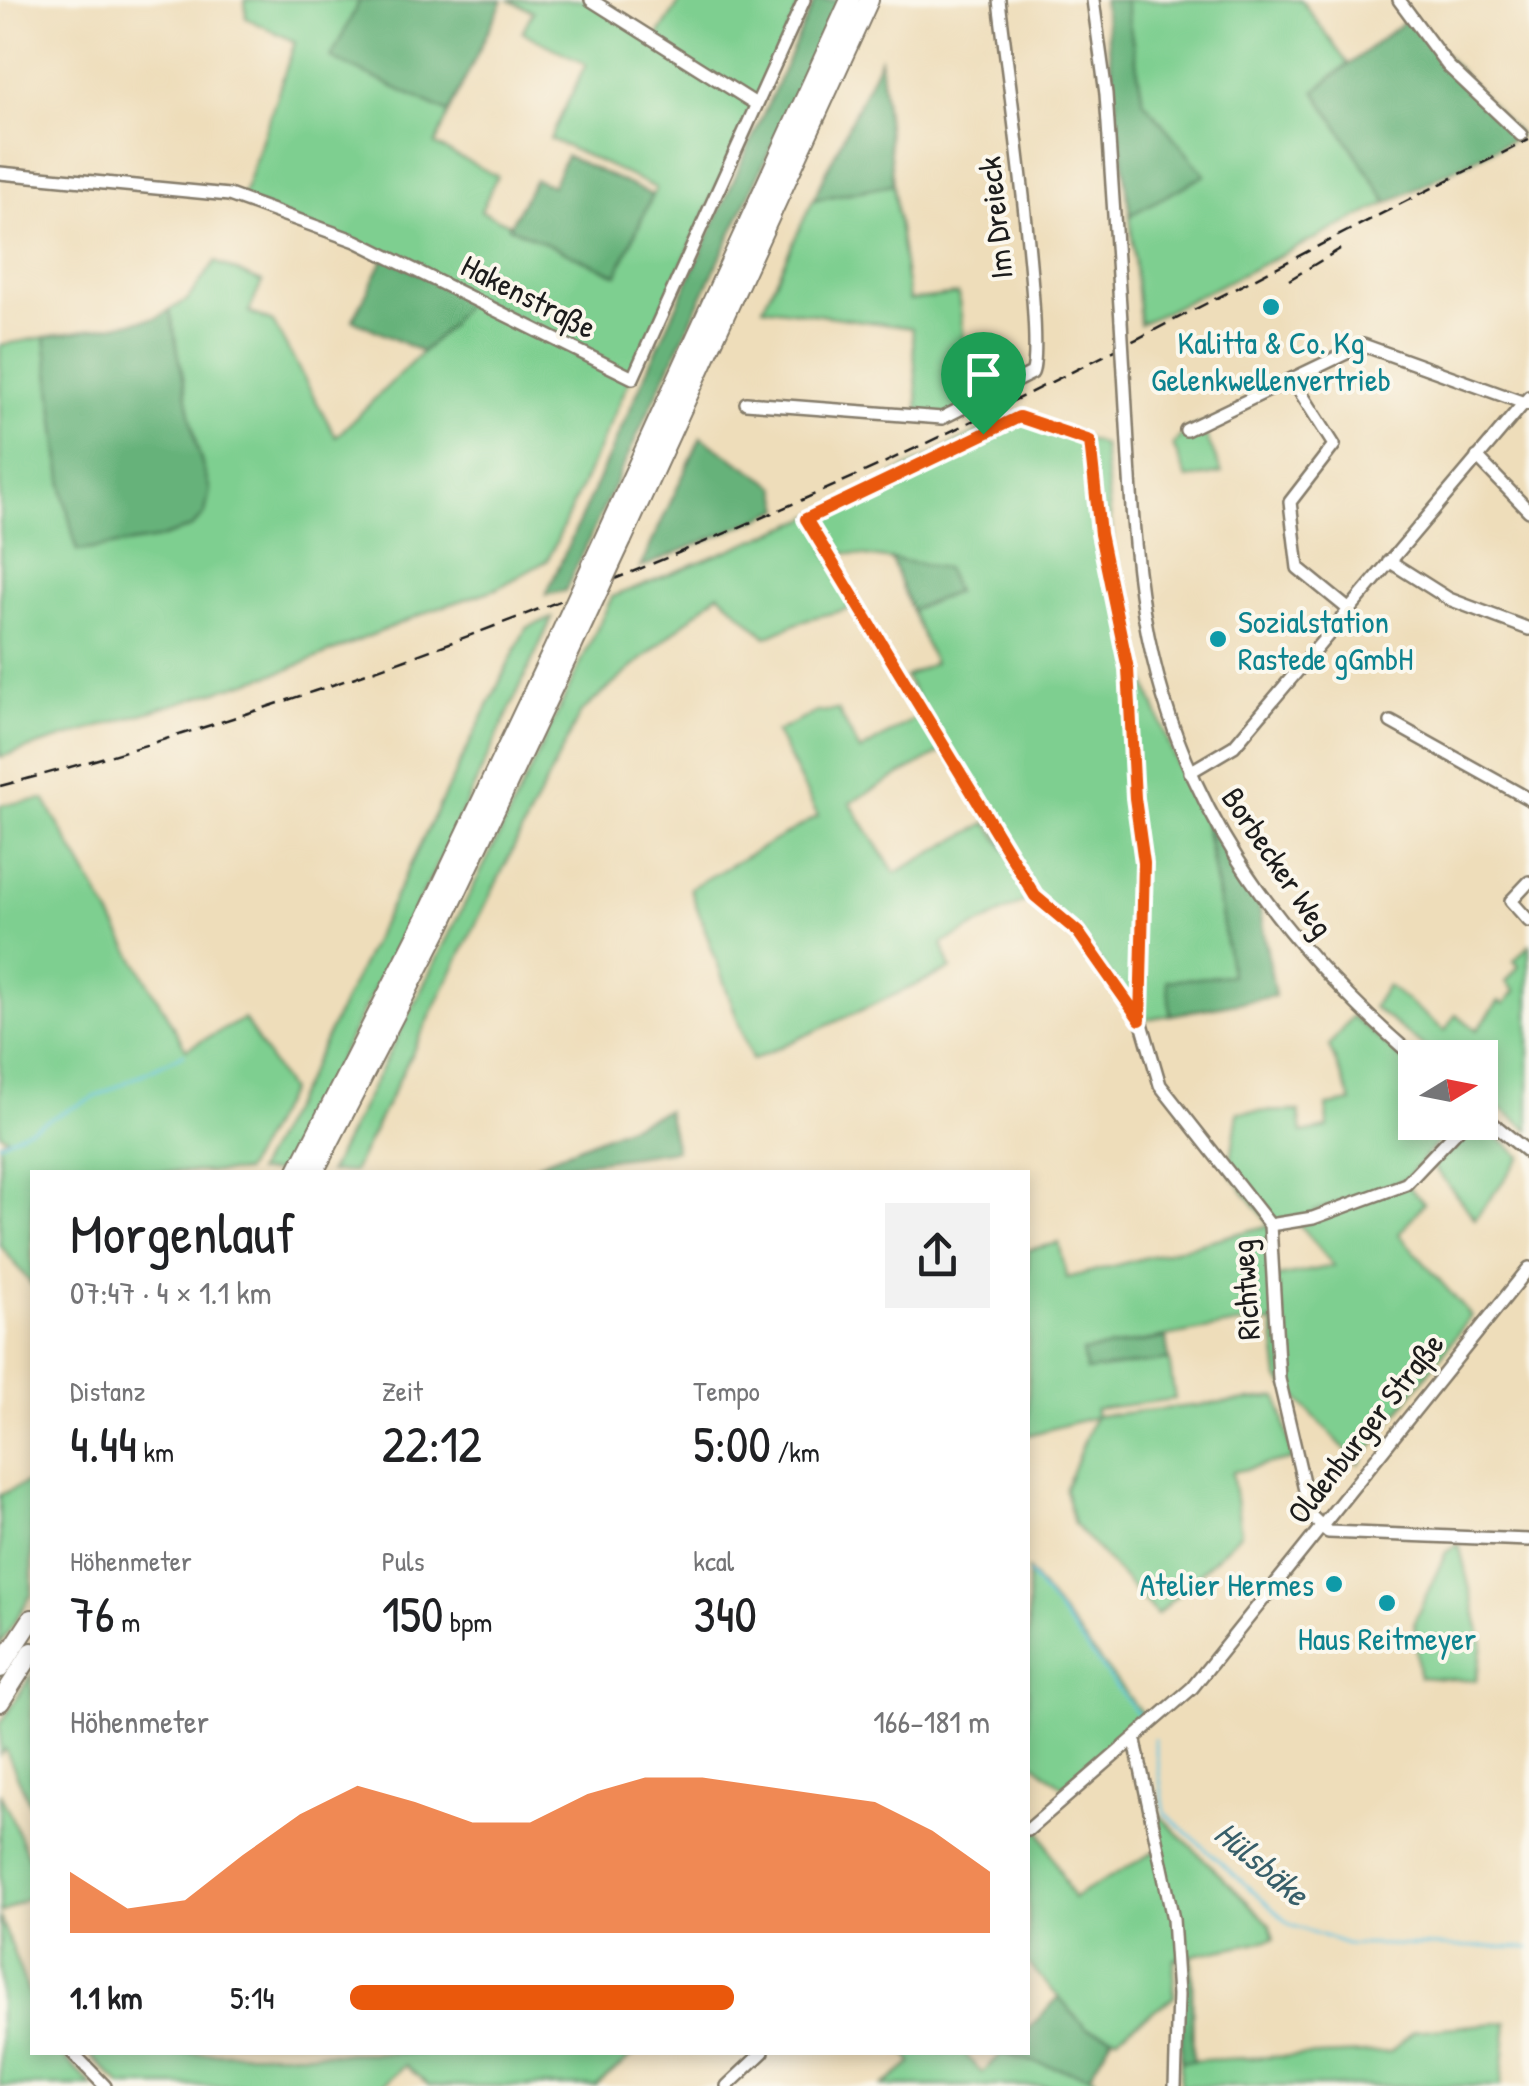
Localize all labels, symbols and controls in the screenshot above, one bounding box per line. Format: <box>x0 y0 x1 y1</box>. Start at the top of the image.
street label: Im Dreieck <box>967 155 1023 281</box>
street label: Hakenstraße <box>454 244 604 348</box>
marker: Kalitta & Co. Kg Gelenkwellenvertrieb <box>1260 296 1282 318</box>
place label: Kalitta & Co. Kg Gelenkwellenvertrieb <box>1151 321 1391 401</box>
pin <box>941 332 1026 435</box>
icon: arrive <box>956 347 1011 402</box>
place label: Sozialstation Rastede gGmbH <box>1238 600 1413 680</box>
marker: Sozialstation Rastede gGmbH <box>1207 628 1229 650</box>
street label: Borbecker Weg <box>1212 779 1344 945</box>
north arrow <box>1398 1040 1498 1140</box>
map controls <box>1398 1040 1498 1140</box>
text: Morgenlauf <box>70 1196 295 1270</box>
button: share <box>885 1203 990 1308</box>
street label: Richtweg <box>1220 1238 1270 1342</box>
text: 07:47 · 4 × 1.1 km <box>70 1271 271 1314</box>
street label: Oldenburger Straße <box>1277 1323 1453 1532</box>
text: Distanz <box>70 1372 146 1410</box>
text: Zeit <box>382 1372 423 1410</box>
text: Tempo <box>693 1372 760 1410</box>
text: 4.44 <box>70 1410 137 1478</box>
text: 22:12 <box>382 1410 482 1478</box>
text: 5:00 <box>693 1410 771 1478</box>
text: km <box>137 1433 174 1471</box>
text: /km <box>771 1433 820 1471</box>
text: Höhenmeter <box>70 1542 192 1580</box>
text: Puls <box>382 1542 425 1580</box>
text: kcal <box>693 1542 734 1580</box>
place label: Atelier Hermes <box>1140 1563 1314 1606</box>
marker: Atelier Hermes <box>1323 1573 1345 1595</box>
text: 76 <box>70 1580 115 1648</box>
text: 150 <box>382 1580 443 1648</box>
text: 340 <box>693 1580 757 1648</box>
marker: Haus Reitmeyer <box>1376 1592 1398 1614</box>
text: m <box>115 1603 140 1641</box>
text: bpm <box>443 1603 492 1641</box>
place label: Haus Reitmeyer <box>1298 1617 1476 1660</box>
text: Höhenmeter <box>70 1700 209 1743</box>
text: 166–181 m <box>873 1700 990 1743</box>
water label: Hülsbäke <box>1205 1810 1321 1918</box>
text: 1.1 km <box>70 1976 142 2019</box>
text: 5:14 <box>230 1976 275 2019</box>

